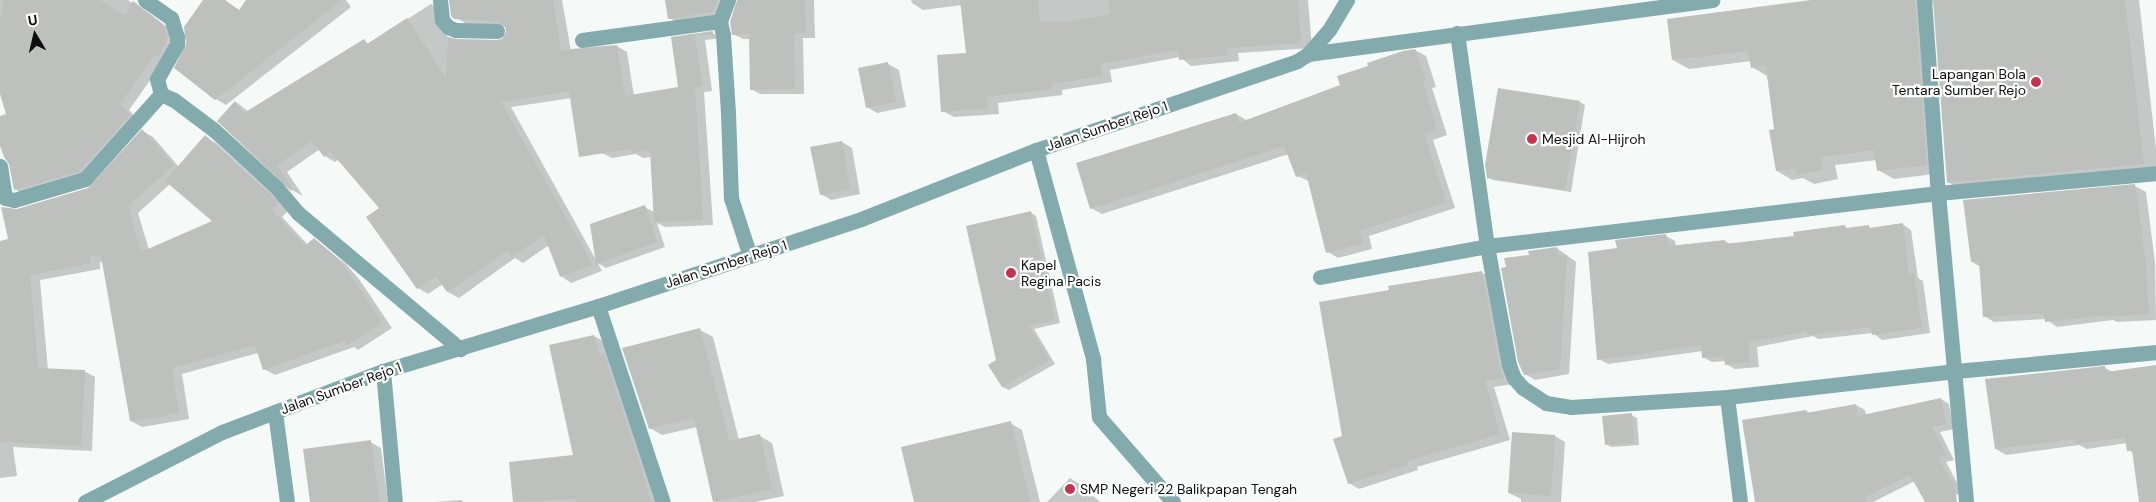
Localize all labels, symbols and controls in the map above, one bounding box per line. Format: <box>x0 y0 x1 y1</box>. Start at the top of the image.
north arrow <box>10 10 60 60</box>
text: U <box>27 11 39 30</box>
place label: Lapangan Bola Tentara Sumber Rejo <box>1892 66 2026 98</box>
marker: Lapangan Bola Tentara Sumber Rejo <box>2030 76 2042 88</box>
street label: Jalan Sumber Rejo 1 <box>1044 97 1170 155</box>
place label: Mesjid Al-Hijroh <box>1542 131 1646 147</box>
marker: Mesjid Al-Hijroh <box>1526 133 1538 145</box>
street label: Jalan Sumber Rejo 1 <box>663 236 789 292</box>
place label: Kapel Regina Pacis <box>1021 257 1101 290</box>
marker: Kapel Regina Pacis <box>1005 267 1017 279</box>
street label: Jalan Sumber Rejo 1 <box>278 358 404 418</box>
place label: SMP Negeri 22 Balikpapan Tengah <box>1080 481 1297 497</box>
marker: SMP Negeri 22 Balikpapan Tengah <box>1064 483 1076 495</box>

